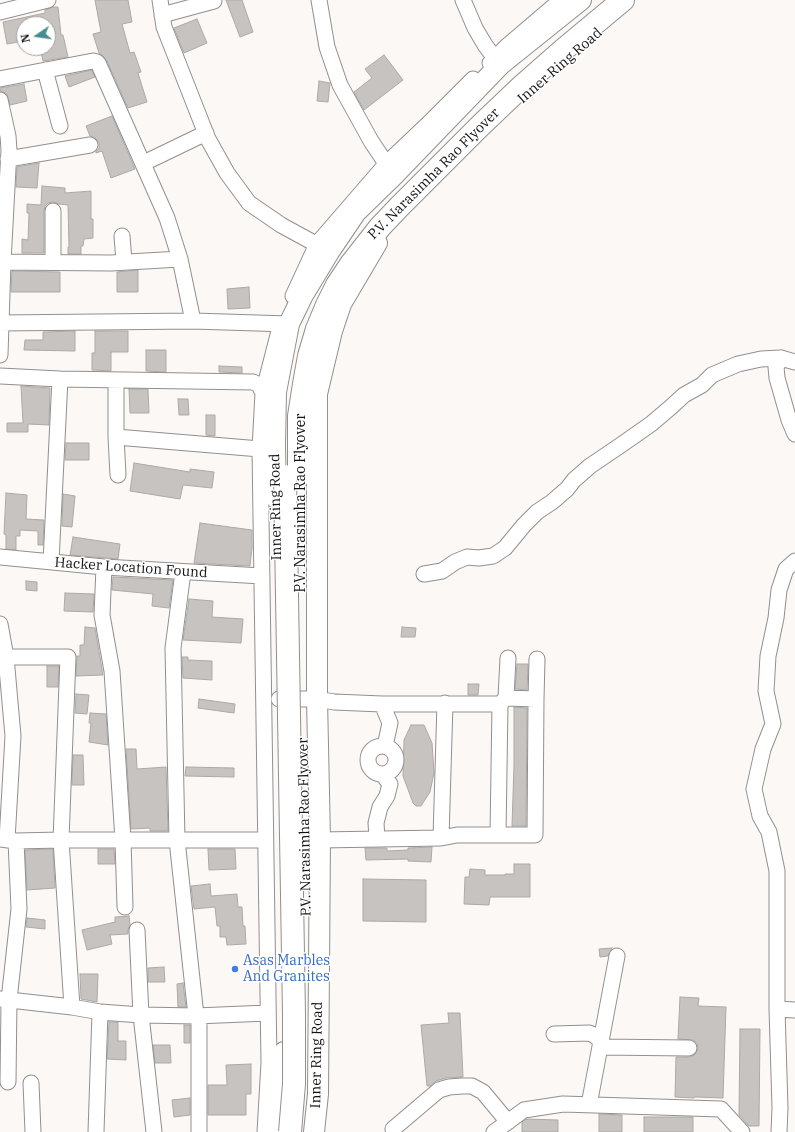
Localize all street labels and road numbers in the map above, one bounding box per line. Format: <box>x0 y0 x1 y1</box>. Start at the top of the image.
street label: Inner Ring Road <box>514 25 606 107</box>
street label: P.V. Narasimha Rao Flyover <box>365 105 503 243</box>
street label: P.V. Narasimha Rao Flyover <box>293 414 309 592</box>
street label: Inner Ring Road <box>267 454 285 560</box>
street label: Hacker Location Found <box>54 554 208 582</box>
street label: P.V. Narasimha Rao Flyover <box>295 737 315 917</box>
street label: Inner Ring Road <box>308 1002 326 1108</box>

